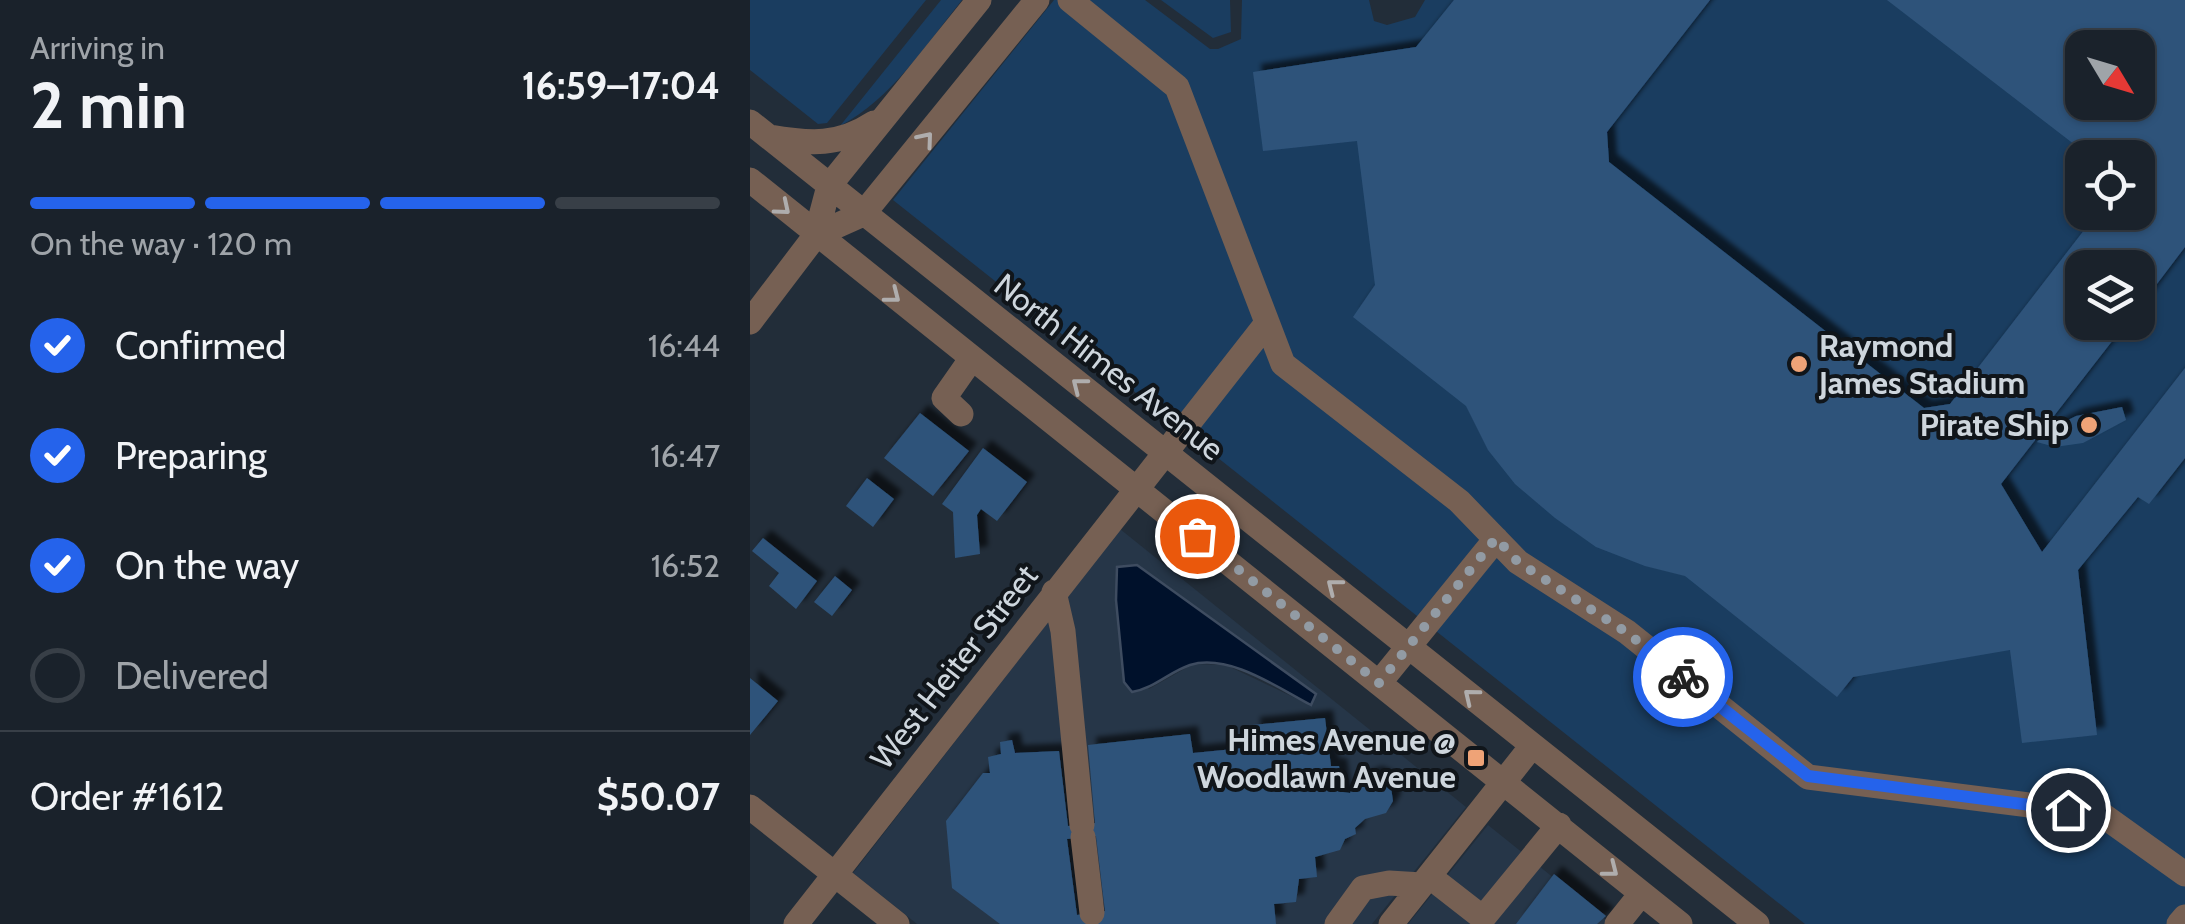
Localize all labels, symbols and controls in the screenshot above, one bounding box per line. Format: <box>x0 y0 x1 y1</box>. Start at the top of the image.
text: Arriving in <box>30 28 165 67</box>
north arrow <box>2065 30 2155 120</box>
map controls <box>2065 30 2155 340</box>
text: 16:59–17:04 <box>522 62 720 109</box>
text: 2 min <box>30 65 187 144</box>
one-way arrow <box>914 132 932 150</box>
button: locate <box>2065 140 2155 230</box>
one-way arrow <box>772 196 790 214</box>
text: On the way · 120 m <box>30 224 292 263</box>
button: layers <box>2065 250 2155 340</box>
street label: North Himes Avenue <box>987 265 1232 468</box>
one-way arrow <box>882 284 900 301</box>
icon: check <box>30 318 85 373</box>
text: Confirmed <box>115 322 286 369</box>
text: 16:44 <box>648 326 720 365</box>
place label: Raymond James Stadium <box>1818 326 2025 402</box>
marker: Raymond James Stadium <box>1788 353 1810 375</box>
one-way arrow <box>1073 379 1091 396</box>
place label: Pirate Ship <box>1920 405 2069 444</box>
marker: Pirate Ship <box>2078 414 2100 436</box>
icon: check <box>30 428 85 483</box>
text: Preparing <box>115 432 267 479</box>
text: 16:47 <box>650 436 720 475</box>
pin <box>1155 494 1240 579</box>
icon: bag <box>1170 509 1225 564</box>
icon: check <box>30 538 85 593</box>
text: On the way <box>115 542 299 589</box>
text: 16:52 <box>651 546 720 585</box>
street label: West Heiter Street <box>862 557 1046 777</box>
one-way arrow <box>1327 581 1345 598</box>
courier <box>1633 627 1733 727</box>
icon: bike <box>1656 650 1711 705</box>
text: Delivered <box>115 652 269 699</box>
one-way arrow <box>1465 690 1483 708</box>
place label: Himes Avenue @ Woodlawn Avenue <box>1197 720 1456 796</box>
marker: Himes Avenue @ Woodlawn Avenue <box>1465 747 1487 769</box>
pin <box>2026 768 2111 853</box>
text: Order #1612 <box>30 773 224 820</box>
text: $50.07 <box>597 773 720 820</box>
icon: home <box>2041 783 2096 838</box>
one-way arrow <box>1600 858 1618 876</box>

